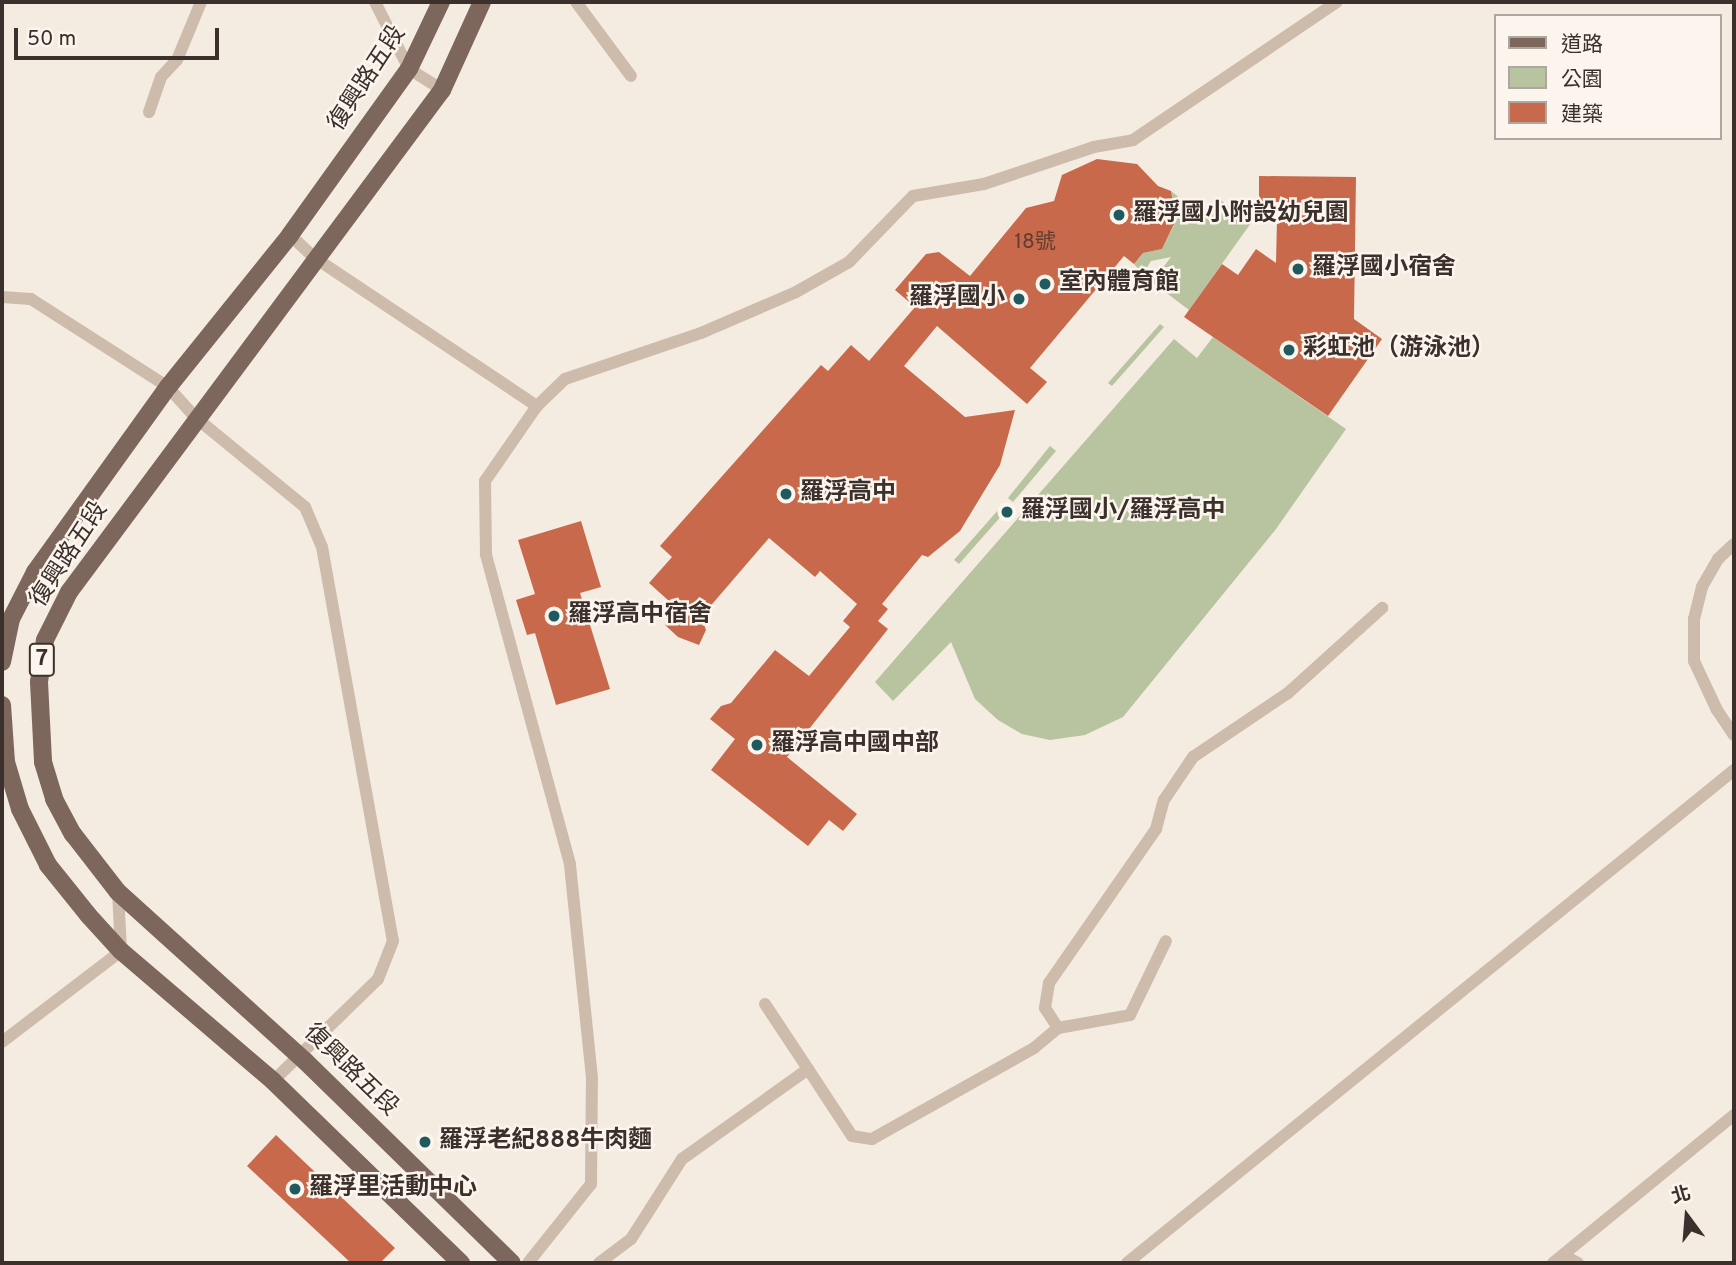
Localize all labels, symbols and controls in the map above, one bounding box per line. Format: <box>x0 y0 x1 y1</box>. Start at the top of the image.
scale bar <box>18 14 222 58</box>
legend <box>1494 14 1722 140</box>
street label: 復興路五段 <box>323 21 413 137</box>
text: 50 m <box>27 26 76 53</box>
text: 道路 <box>1561 32 1603 59</box>
text: 公園 <box>1561 67 1603 94</box>
text: 建築 <box>1561 102 1603 129</box>
place label: 羅浮國小附設幼兒園 <box>1133 201 1349 229</box>
marker: 羅浮國小附設幼兒園 <box>1111 207 1127 223</box>
house number: 18號 <box>1014 230 1056 256</box>
place label: 羅浮國小宿舍 <box>1312 255 1456 283</box>
marker: 羅浮國小宿舍 <box>1290 261 1306 277</box>
place label: 室內體育館 <box>1059 270 1179 298</box>
marker: 室內體育館 <box>1037 276 1053 292</box>
place label: 羅浮國小 <box>909 285 1005 313</box>
marker: 羅浮國小 <box>1011 291 1027 307</box>
place label: 彩虹池（游泳池） <box>1303 336 1495 364</box>
marker: 彩虹池（游泳池） <box>1281 342 1297 358</box>
place label: 羅浮高中 <box>800 480 896 508</box>
marker: 羅浮高中 <box>778 486 794 502</box>
street label: 復興路五段 <box>25 497 115 613</box>
place label: 羅浮國小/羅浮高中 <box>1021 498 1226 526</box>
marker: 羅浮國小/羅浮高中 <box>999 504 1015 520</box>
place label: 羅浮高中宿舍 <box>568 602 712 630</box>
marker: 羅浮高中宿舍 <box>546 608 562 624</box>
road number: 7 <box>28 640 56 680</box>
place label: 羅浮高中國中部 <box>771 731 939 759</box>
marker: 羅浮高中國中部 <box>749 737 765 753</box>
street label: 復興路五段 <box>297 1019 403 1123</box>
place label: 羅浮老紀888牛肉麵 <box>439 1128 652 1156</box>
marker: 羅浮老紀888牛肉麵 <box>417 1134 433 1150</box>
place label: 羅浮里活動中心 <box>309 1175 477 1203</box>
marker: 羅浮里活動中心 <box>287 1181 303 1197</box>
north arrow <box>1652 1181 1722 1251</box>
text: 北 <box>1669 1182 1694 1210</box>

